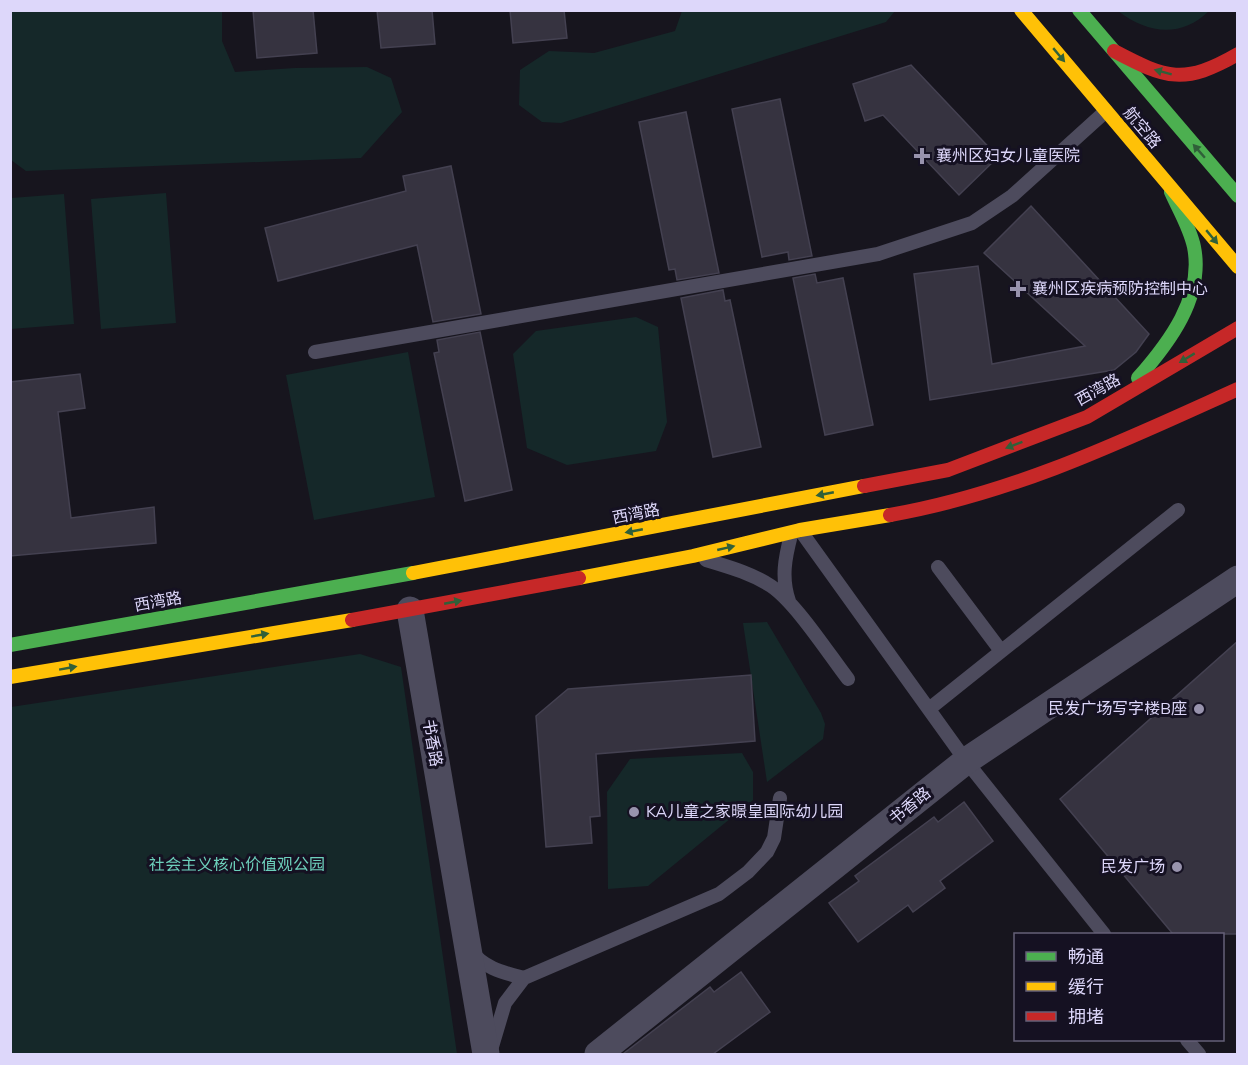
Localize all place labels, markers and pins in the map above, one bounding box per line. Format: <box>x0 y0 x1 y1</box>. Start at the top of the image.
place label: 襄州区妇女儿童医院 <box>936 145 1080 167</box>
marker: 襄州区妇女儿童医院 <box>913 147 931 165</box>
place label: 襄州区疾病预防控制中心 <box>1032 278 1208 300</box>
marker: 襄州区疾病预防控制中心 <box>1009 280 1027 298</box>
place label: 民发广场写字楼B座 <box>1048 698 1187 720</box>
marker: 民发广场写字楼B座 <box>1192 702 1206 716</box>
place label: KA儿童之家暻皇国际幼儿园 <box>646 801 843 823</box>
marker: KA儿童之家暻皇国际幼儿园 <box>627 805 641 819</box>
place label: 民发广场 <box>1101 856 1165 878</box>
marker: 民发广场 <box>1170 860 1184 874</box>

